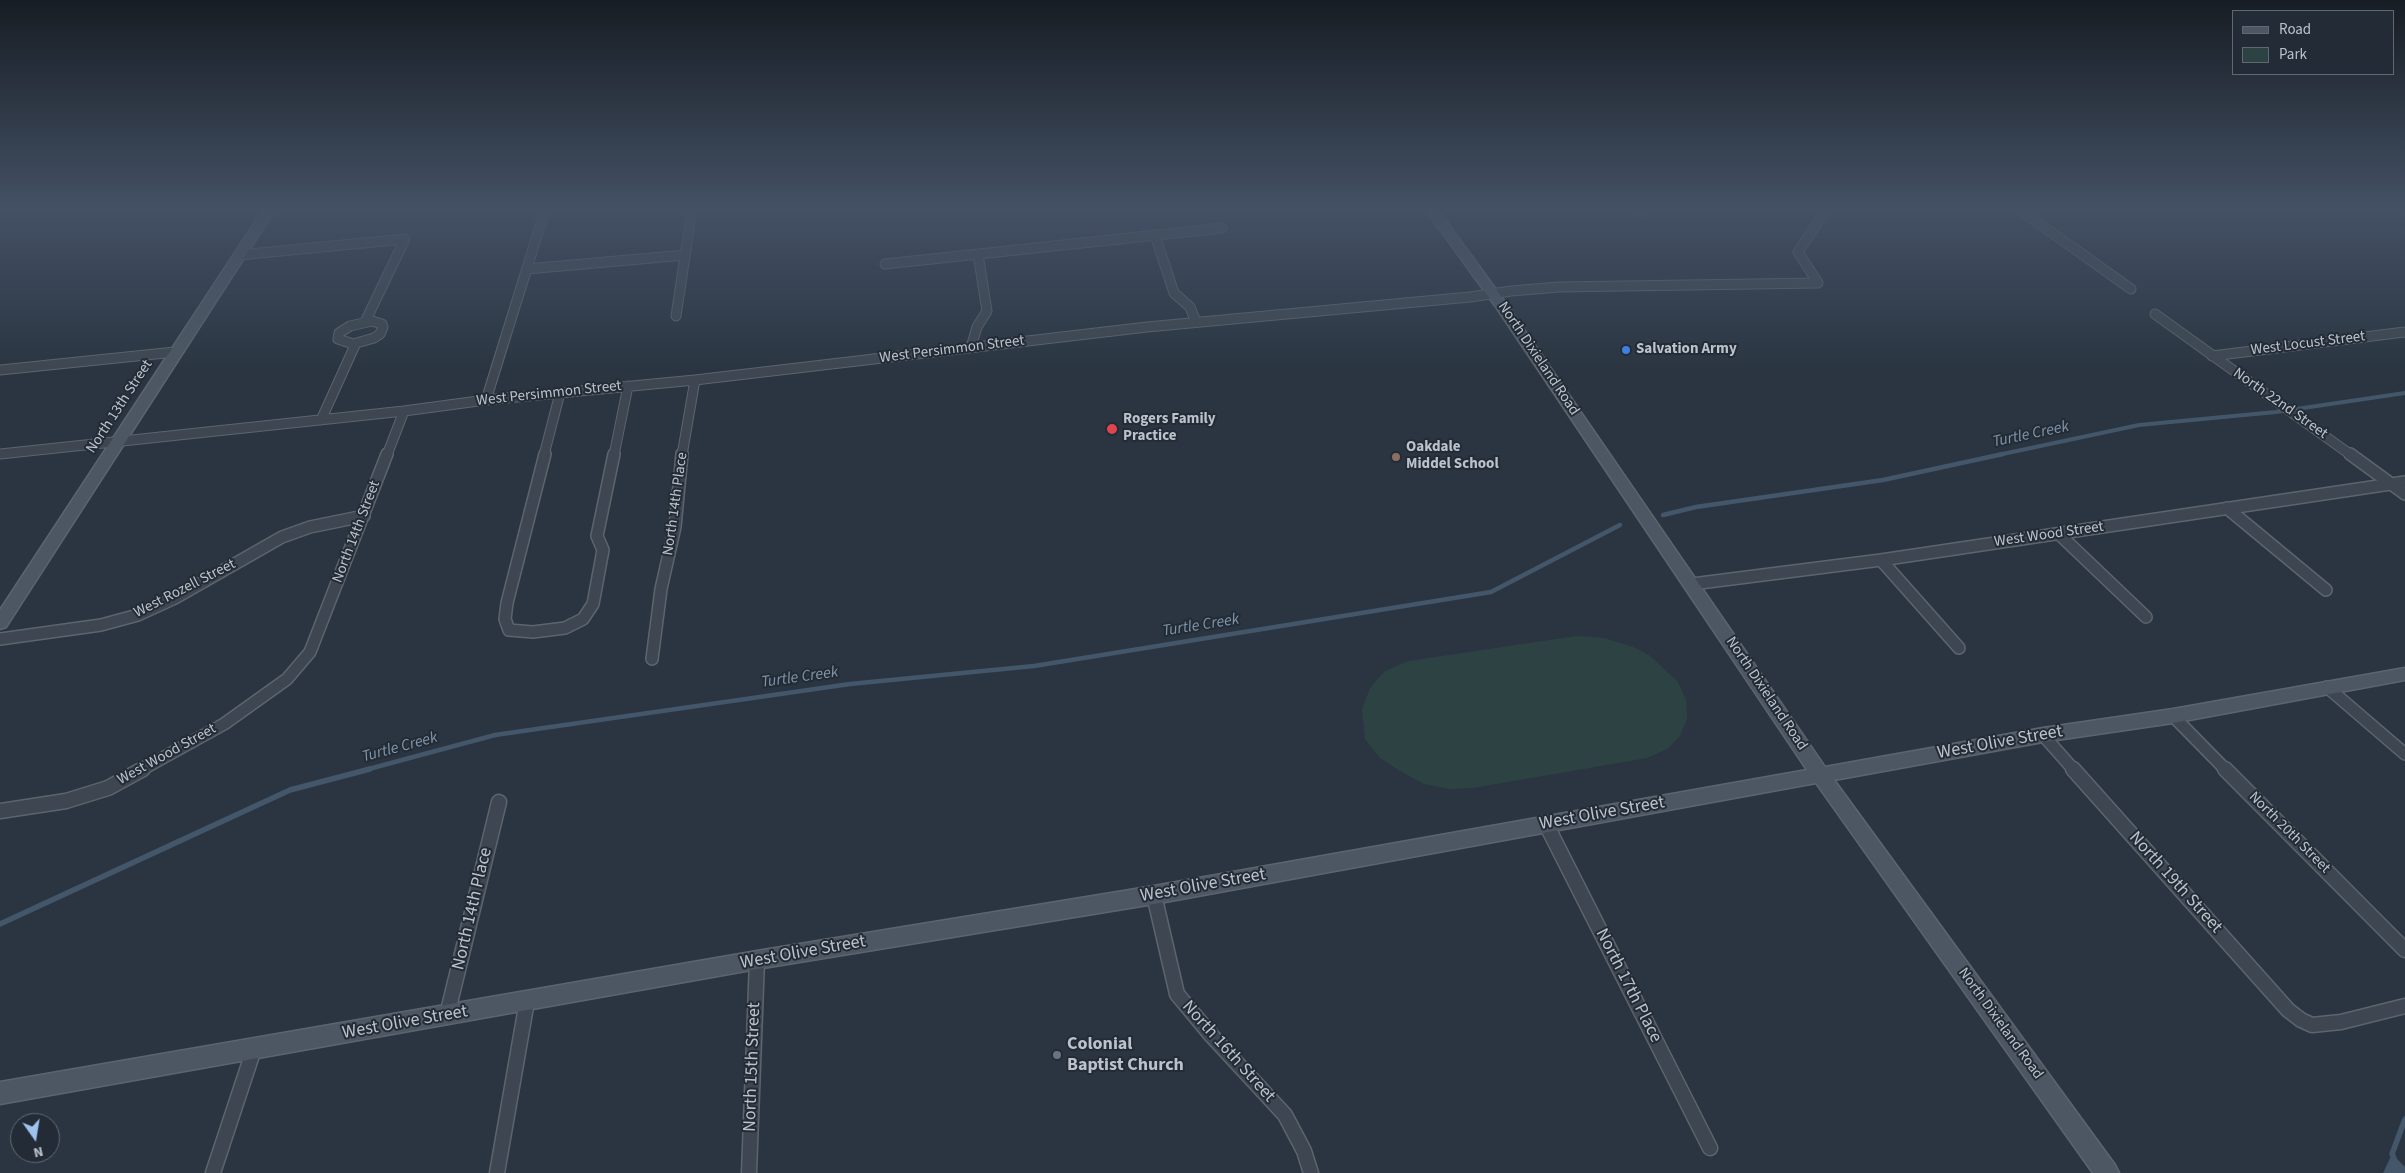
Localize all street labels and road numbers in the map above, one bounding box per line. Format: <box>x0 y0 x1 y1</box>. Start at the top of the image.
street label: North Dixieland Road <box>1493 299 1583 419</box>
street label: West Locust Street <box>2250 328 2366 360</box>
street label: West Persimmon Street <box>879 332 1025 368</box>
street label: North 13th Street <box>83 357 157 457</box>
street label: North 22nd Street <box>2229 365 2331 443</box>
street label: West Persimmon Street <box>476 377 622 411</box>
street label: North 14th Place <box>660 451 692 557</box>
street label: North 14th Street <box>329 478 385 586</box>
street label: West Wood Street <box>1993 518 2105 552</box>
street label: West Rozell Street <box>131 556 239 622</box>
street label: North Dixieland Road <box>1721 634 1811 754</box>
street label: West Wood Street <box>114 720 220 790</box>
street label: West Olive Street <box>1936 721 2064 765</box>
street label: North 20th Street <box>2244 788 2334 878</box>
street label: West Olive Street <box>1538 792 1666 836</box>
street label: North 19th Street <box>2124 828 2226 938</box>
street label: North 14th Place <box>448 846 498 972</box>
street label: West Olive Street <box>1139 864 1267 908</box>
street label: North 17th Place <box>1590 925 1666 1047</box>
street label: West Olive Street <box>739 931 867 975</box>
street label: North Dixieland Road <box>1954 965 2046 1083</box>
street label: North 16th Street <box>1177 997 1279 1107</box>
street label: West Olive Street <box>341 1001 469 1045</box>
street label: North 15th Street <box>740 1002 766 1132</box>

